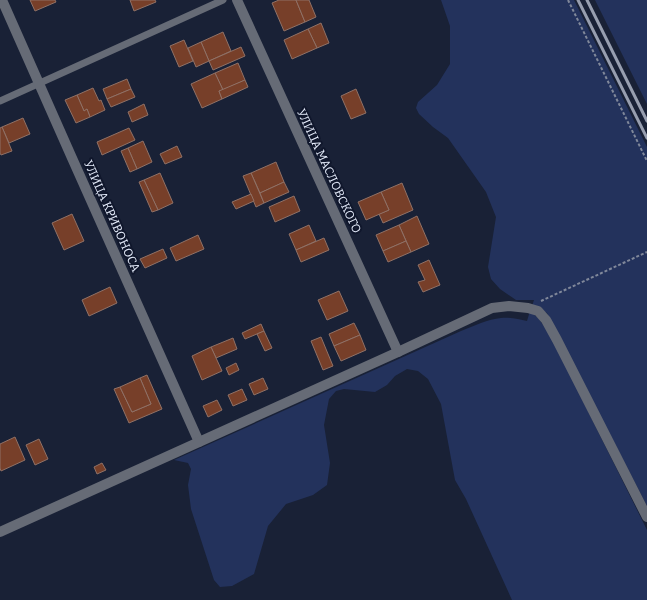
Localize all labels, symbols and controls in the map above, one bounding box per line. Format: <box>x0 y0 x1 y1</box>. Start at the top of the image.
street label: УЛИЦА МАСЛОВСКОГО <box>294 107 364 235</box>
street label: УЛИЦА КРИВОНОСА <box>81 158 143 274</box>

